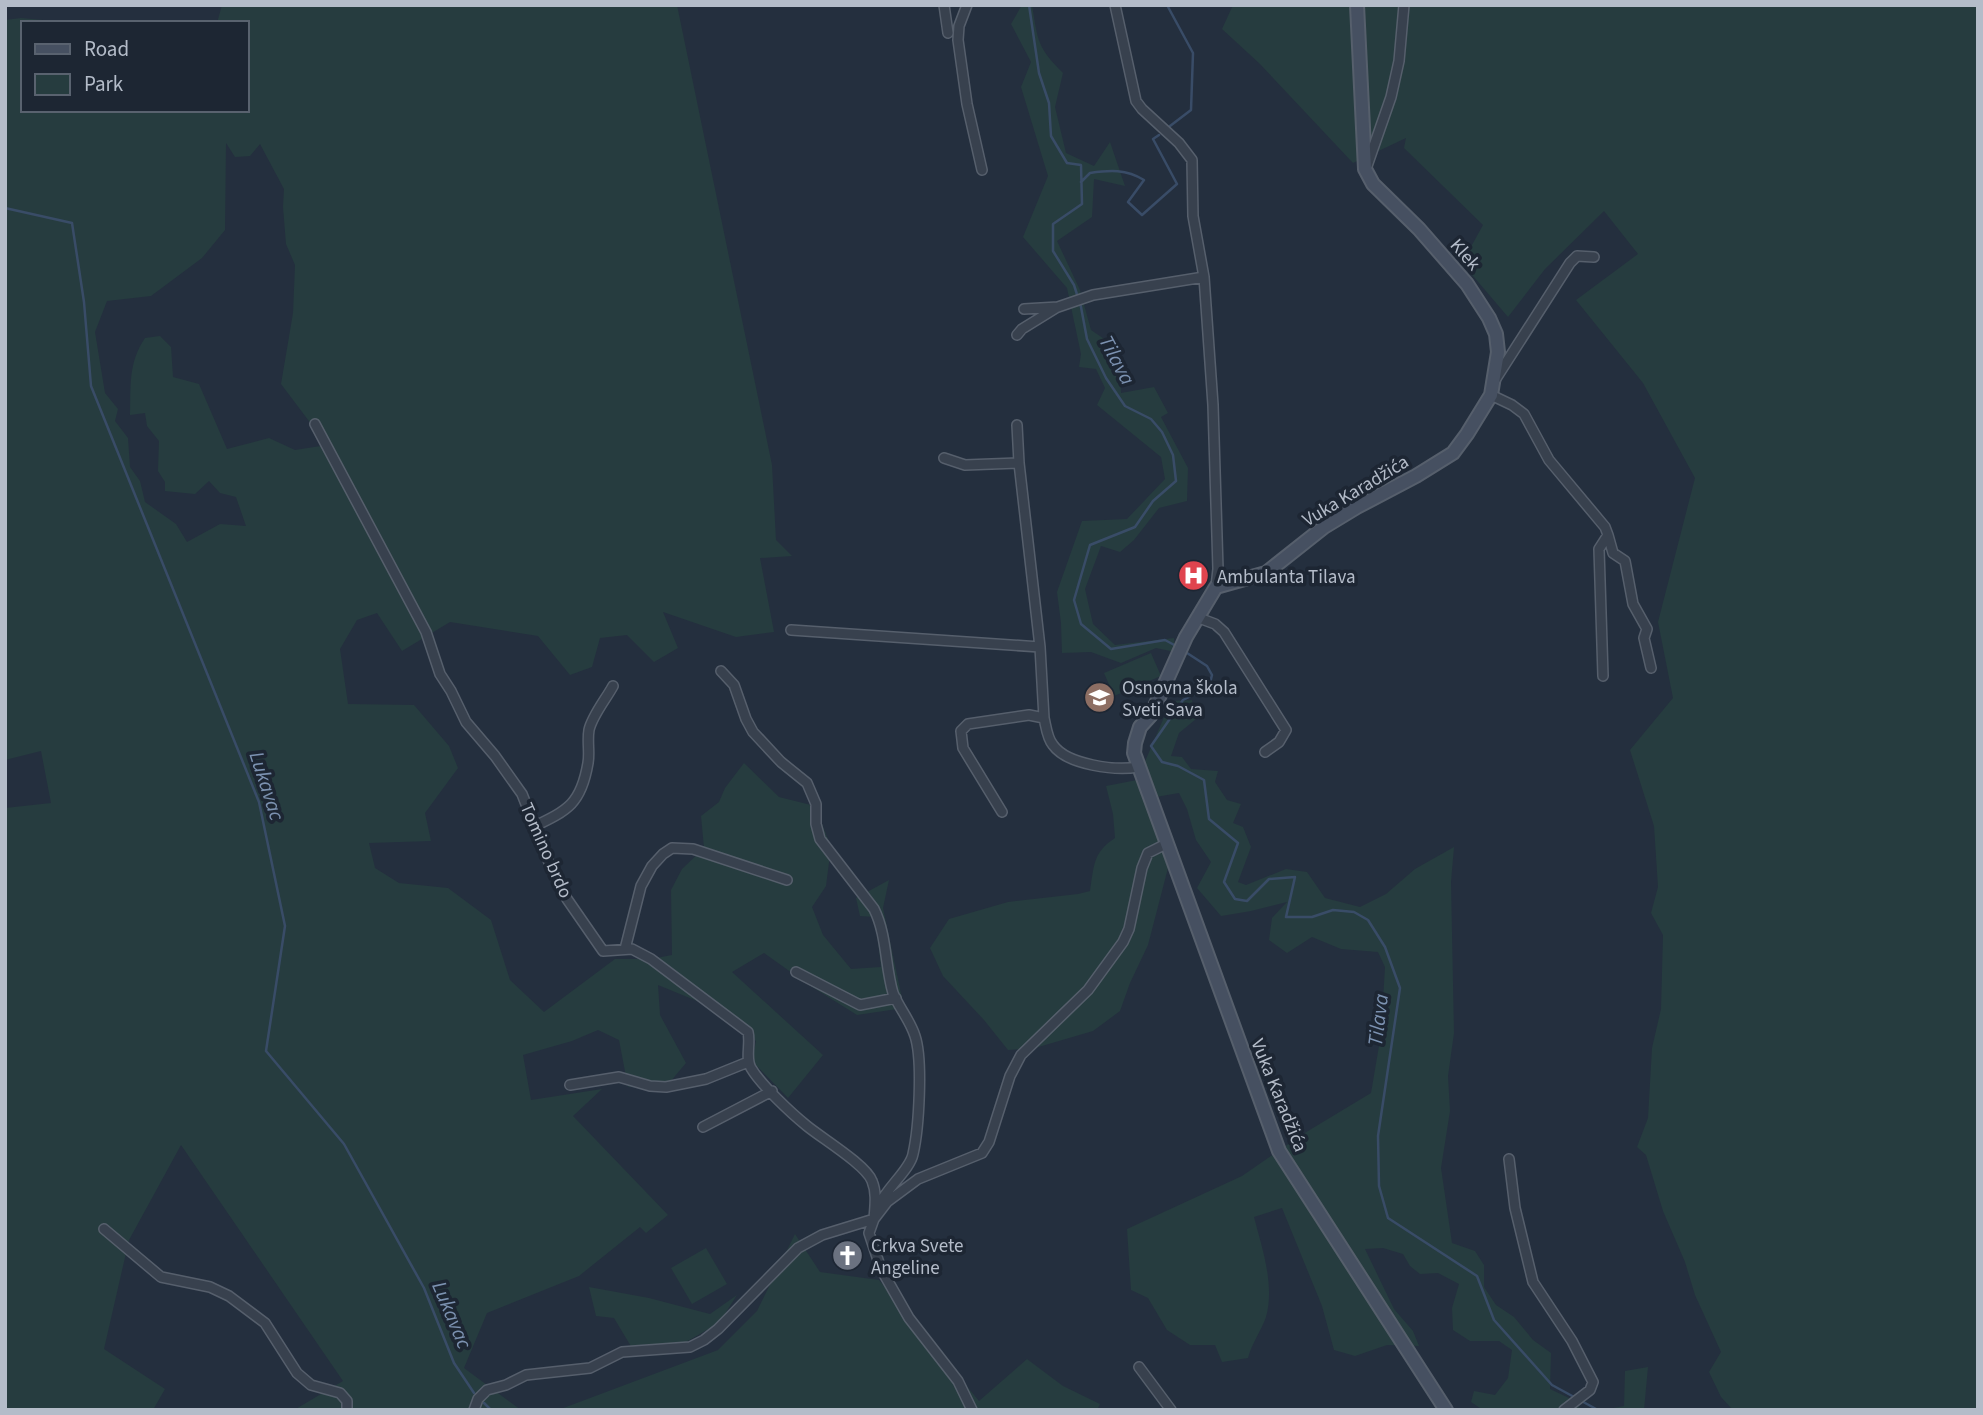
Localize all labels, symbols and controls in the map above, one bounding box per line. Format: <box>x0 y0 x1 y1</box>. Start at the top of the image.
legend <box>21 21 248 112</box>
text: Road <box>84 34 129 64</box>
text: Park <box>84 69 124 99</box>
street label: Klek <box>1443 233 1487 277</box>
water label: Tilava <box>1091 330 1143 390</box>
street label: Vuka Karadžića <box>1297 449 1414 534</box>
hospital icon: Ambulanta Tilava <box>1177 559 1211 593</box>
place label: Ambulanta Tilava <box>1217 564 1355 591</box>
place label: Osnovna škola Sveti Sava <box>1122 675 1238 724</box>
school or university icon: Osnovna škola Sveti Sava <box>1082 681 1116 715</box>
water label: Lukavac <box>242 748 293 825</box>
street label: Tomino brdo <box>513 799 579 903</box>
water label: Tilava <box>1360 992 1396 1048</box>
street label: Vuka Karadžića <box>1244 1035 1314 1156</box>
place label: Crkva Svete Angeline <box>871 1233 964 1282</box>
church icon: Crkva Svete Angeline <box>831 1239 865 1273</box>
water label: Lukavac <box>424 1276 480 1354</box>

